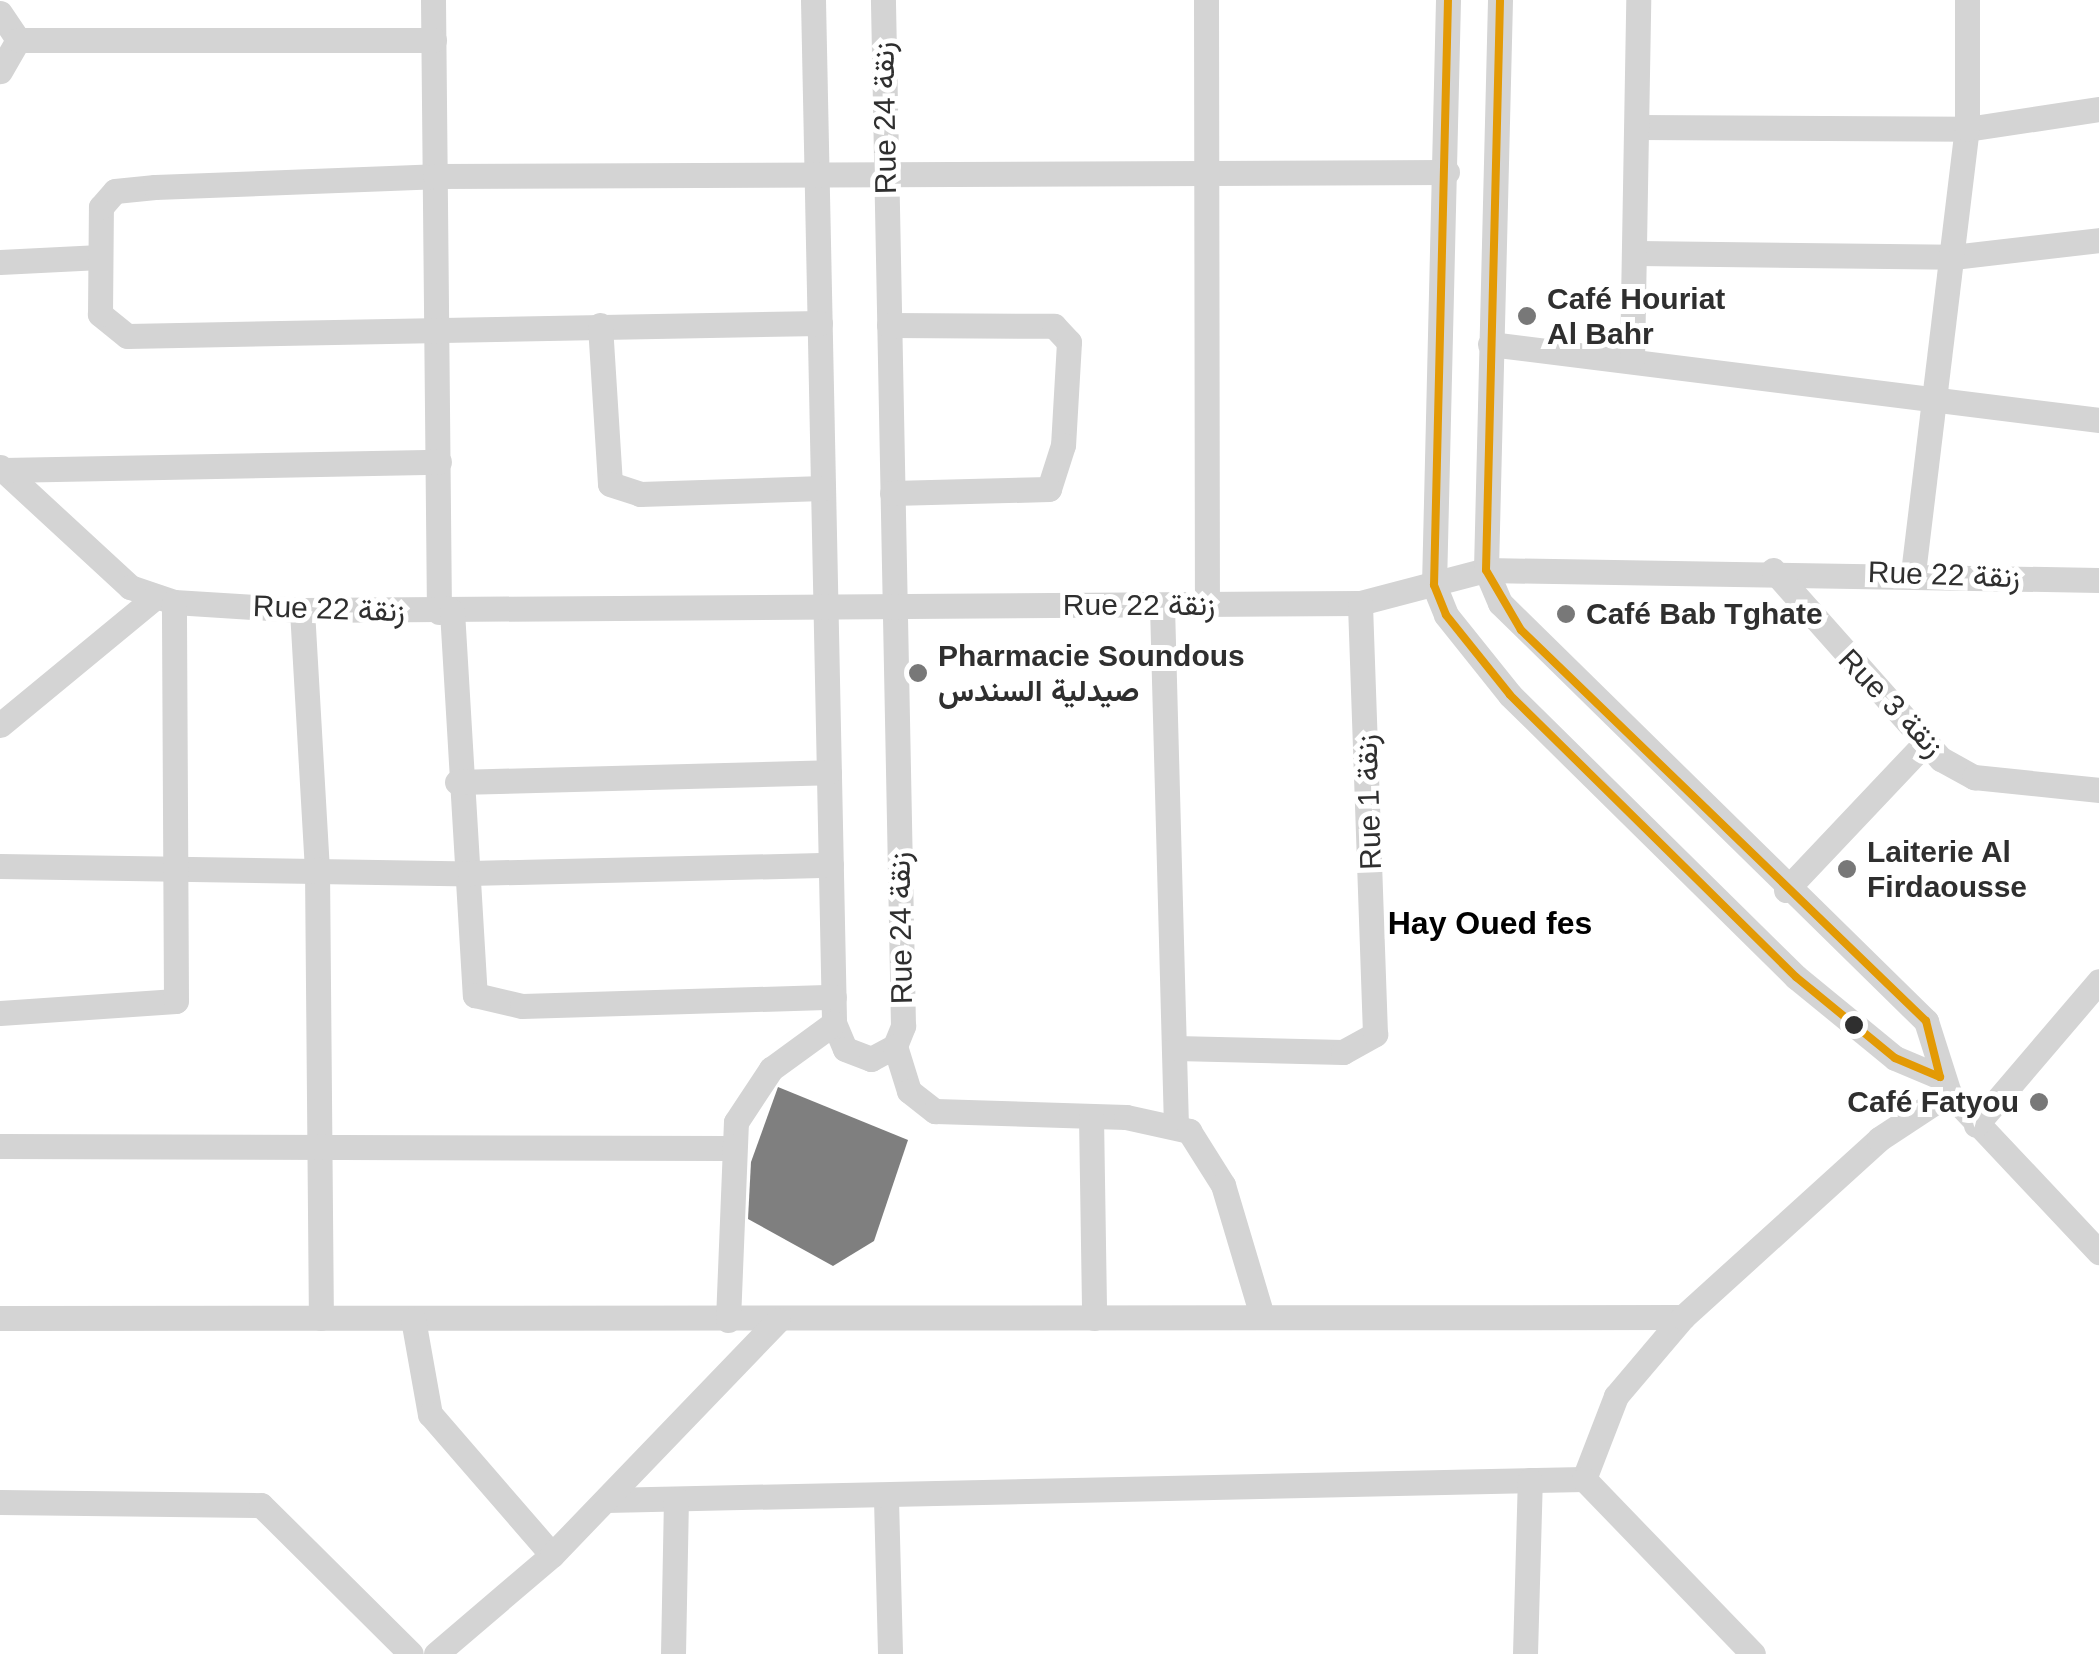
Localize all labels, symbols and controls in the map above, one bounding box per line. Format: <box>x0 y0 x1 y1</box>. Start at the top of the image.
street label: Rue 24 زنقة <box>866 42 904 194</box>
place label: Café Houriat Al Bahr <box>1547 281 1725 352</box>
marker: Café Houriat Al Bahr <box>1516 305 1538 327</box>
street label: Rue 22 زنقة <box>1867 554 2021 596</box>
street label: Rue 22 زنقة <box>1063 587 1215 623</box>
street label: Rue 22 زنقة <box>252 588 406 630</box>
place label: Café Bab Tghate <box>1586 596 1823 632</box>
marker: Café Bab Tghate <box>1555 603 1577 625</box>
place label: Pharmacie Soundous صيدلية السندس <box>938 638 1245 708</box>
street label: Rue 3 زنقة <box>1831 642 1951 764</box>
marker: Pharmacie Soundous صيدلية السندس <box>907 662 929 684</box>
street label: Rue 1 زنقة <box>1349 734 1389 870</box>
place label: Laiterie Al Firdaousse <box>1867 834 2027 904</box>
street label: Rue 24 زنقة <box>882 852 920 1004</box>
marker: Laiterie Al Firdaousse <box>1836 858 1858 880</box>
district label: Hay Oued fes <box>1388 904 1592 942</box>
unlabelled marker <box>1844 1015 1864 1035</box>
place label: Café Fatyou <box>1847 1084 2019 1120</box>
marker: Café Fatyou <box>2028 1091 2050 1113</box>

